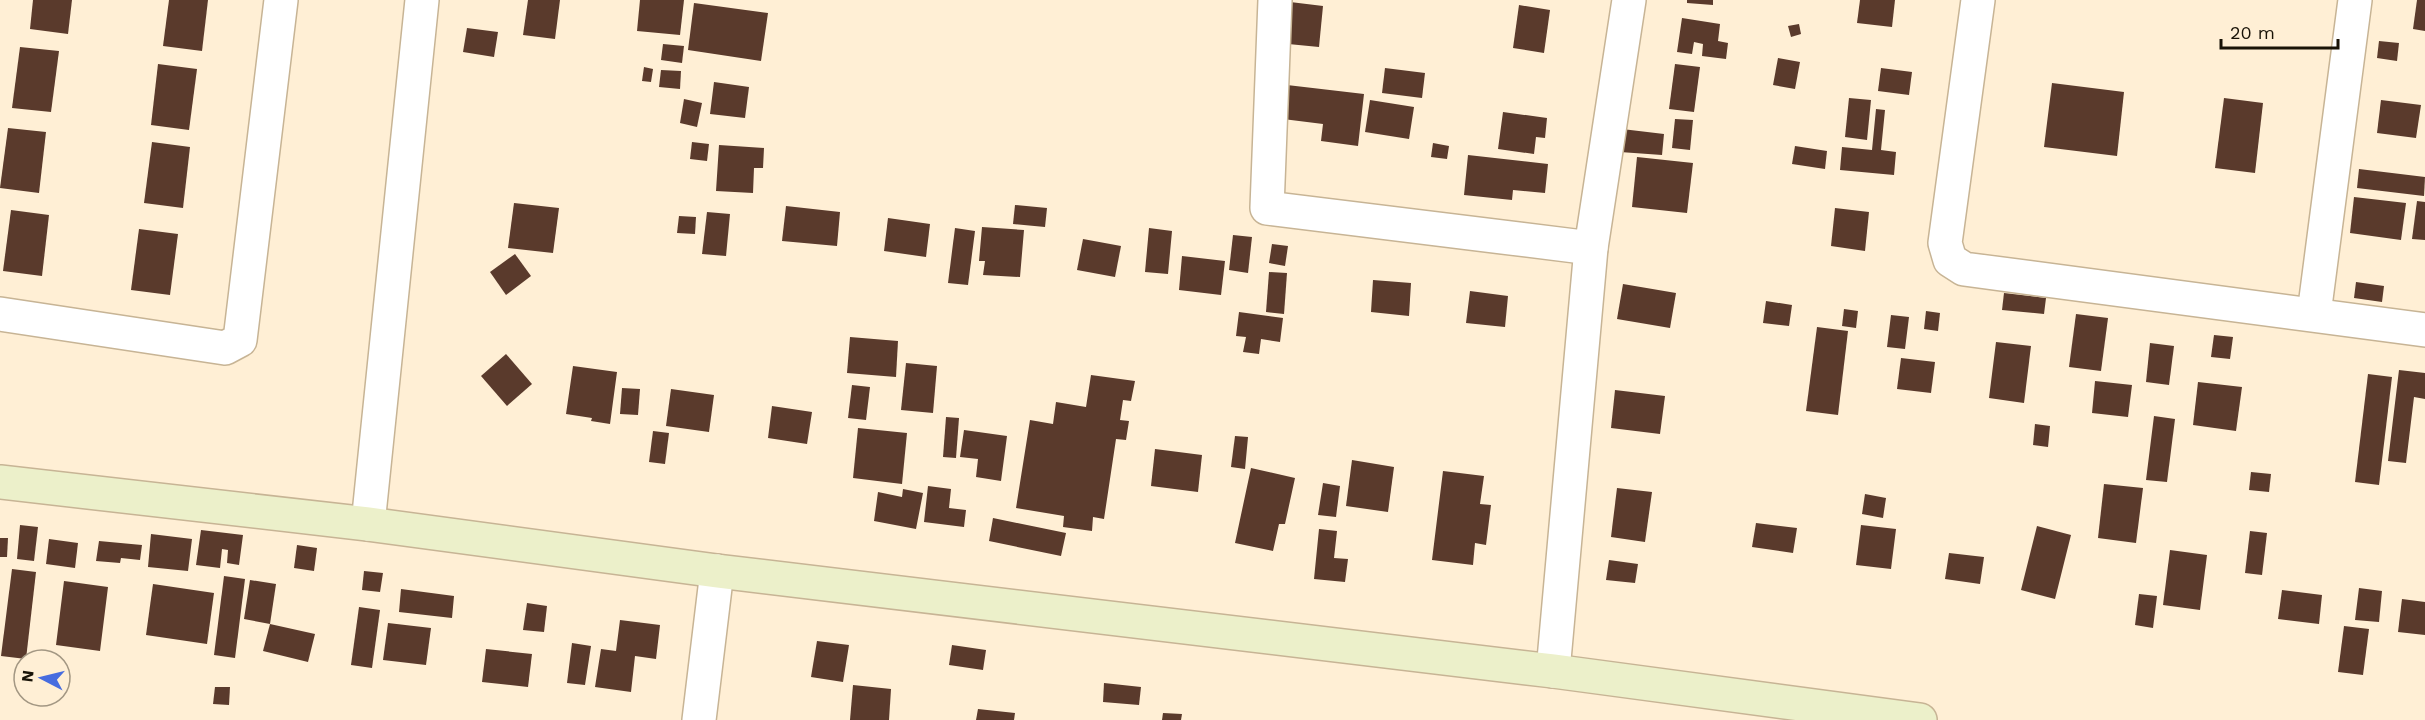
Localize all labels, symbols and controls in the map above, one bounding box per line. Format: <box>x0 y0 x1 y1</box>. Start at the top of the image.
scale bar <box>2221 12 2338 50</box>
text: 20 m <box>2230 22 2275 43</box>
north arrow <box>12 648 72 708</box>
text: N <box>17 669 38 683</box>

